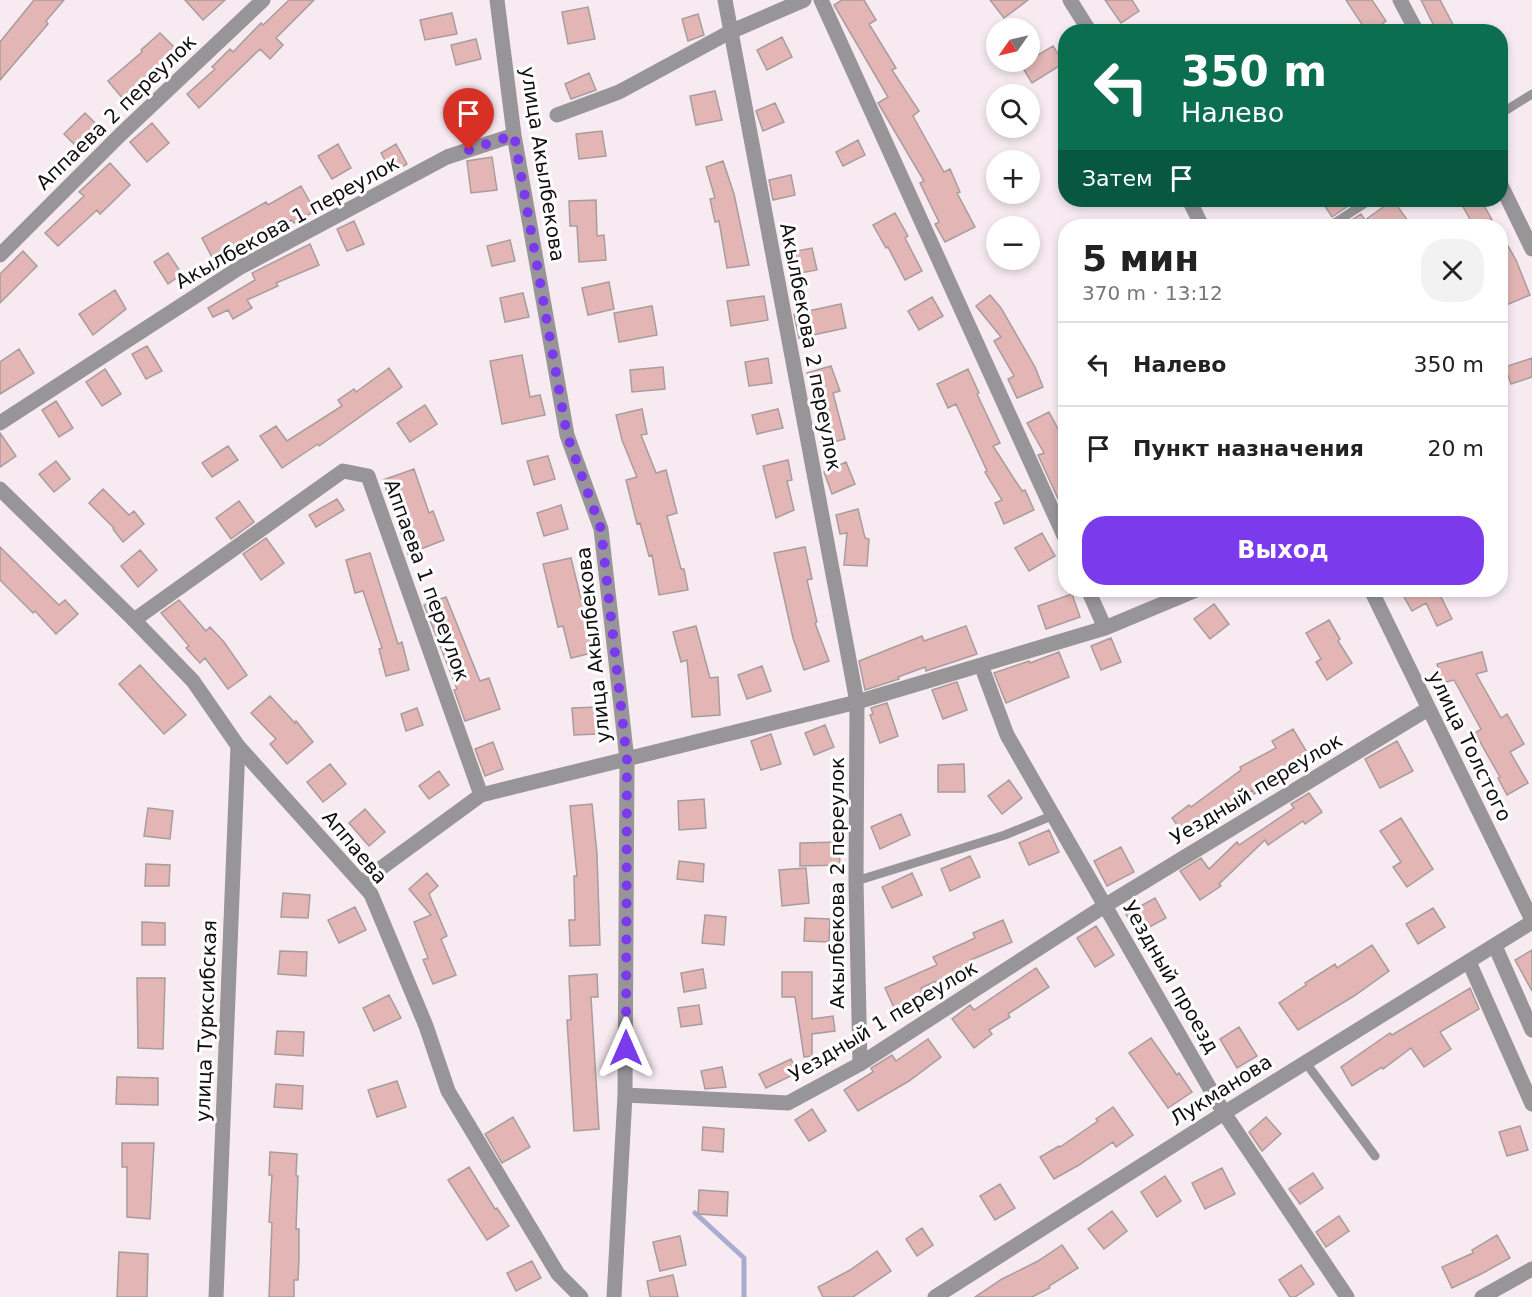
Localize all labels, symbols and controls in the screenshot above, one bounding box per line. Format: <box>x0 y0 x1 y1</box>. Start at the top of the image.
north arrow <box>986 18 1040 72</box>
map controls <box>986 18 1040 270</box>
street label: Аппаева 2 переулок <box>31 29 201 195</box>
text: 350 m <box>1181 47 1327 96</box>
icon: left <box>1082 48 1160 126</box>
street label: улица Акылбекова <box>516 65 570 263</box>
button: search <box>986 84 1040 138</box>
pin <box>443 88 494 150</box>
icon: arrive <box>452 97 485 130</box>
text: Налево <box>1181 97 1284 128</box>
street label: Акылбекова 1 переулок <box>171 150 403 294</box>
button: + <box>986 150 1040 204</box>
icon: arrive <box>1165 162 1198 195</box>
text: Затем <box>1082 166 1153 191</box>
button: − <box>986 216 1040 270</box>
street label: Акылбекова 2 переулок <box>775 221 847 473</box>
text: 5 мин <box>1082 238 1199 279</box>
button: close <box>1421 239 1484 302</box>
text: 370 m · 13:12 <box>1082 281 1223 305</box>
icon: left <box>1082 348 1115 381</box>
text: Налево <box>1133 352 1226 377</box>
text: 350 m <box>1414 352 1484 377</box>
icon: arrive <box>1082 432 1115 465</box>
text: Пункт назначения <box>1133 436 1364 461</box>
text: 20 m <box>1428 436 1484 461</box>
street label: Аппаева 1 переулок <box>379 476 475 684</box>
button: Выход <box>1082 516 1484 585</box>
street label: улица Акылбекова <box>571 546 615 744</box>
street label: улица Толстого <box>1423 667 1517 825</box>
street label: Уездный переулок <box>1166 728 1346 850</box>
street label: Акылбекова 2 переулок <box>825 757 849 1009</box>
street label: Аппаева <box>317 805 393 889</box>
street label: Уездный проезд <box>1118 897 1224 1057</box>
street label: улица Турксибская <box>190 919 222 1123</box>
street label: Уездный 1 переулок <box>784 955 982 1087</box>
position arrow <box>594 1016 658 1080</box>
street label: Лукманова <box>1166 1049 1276 1131</box>

